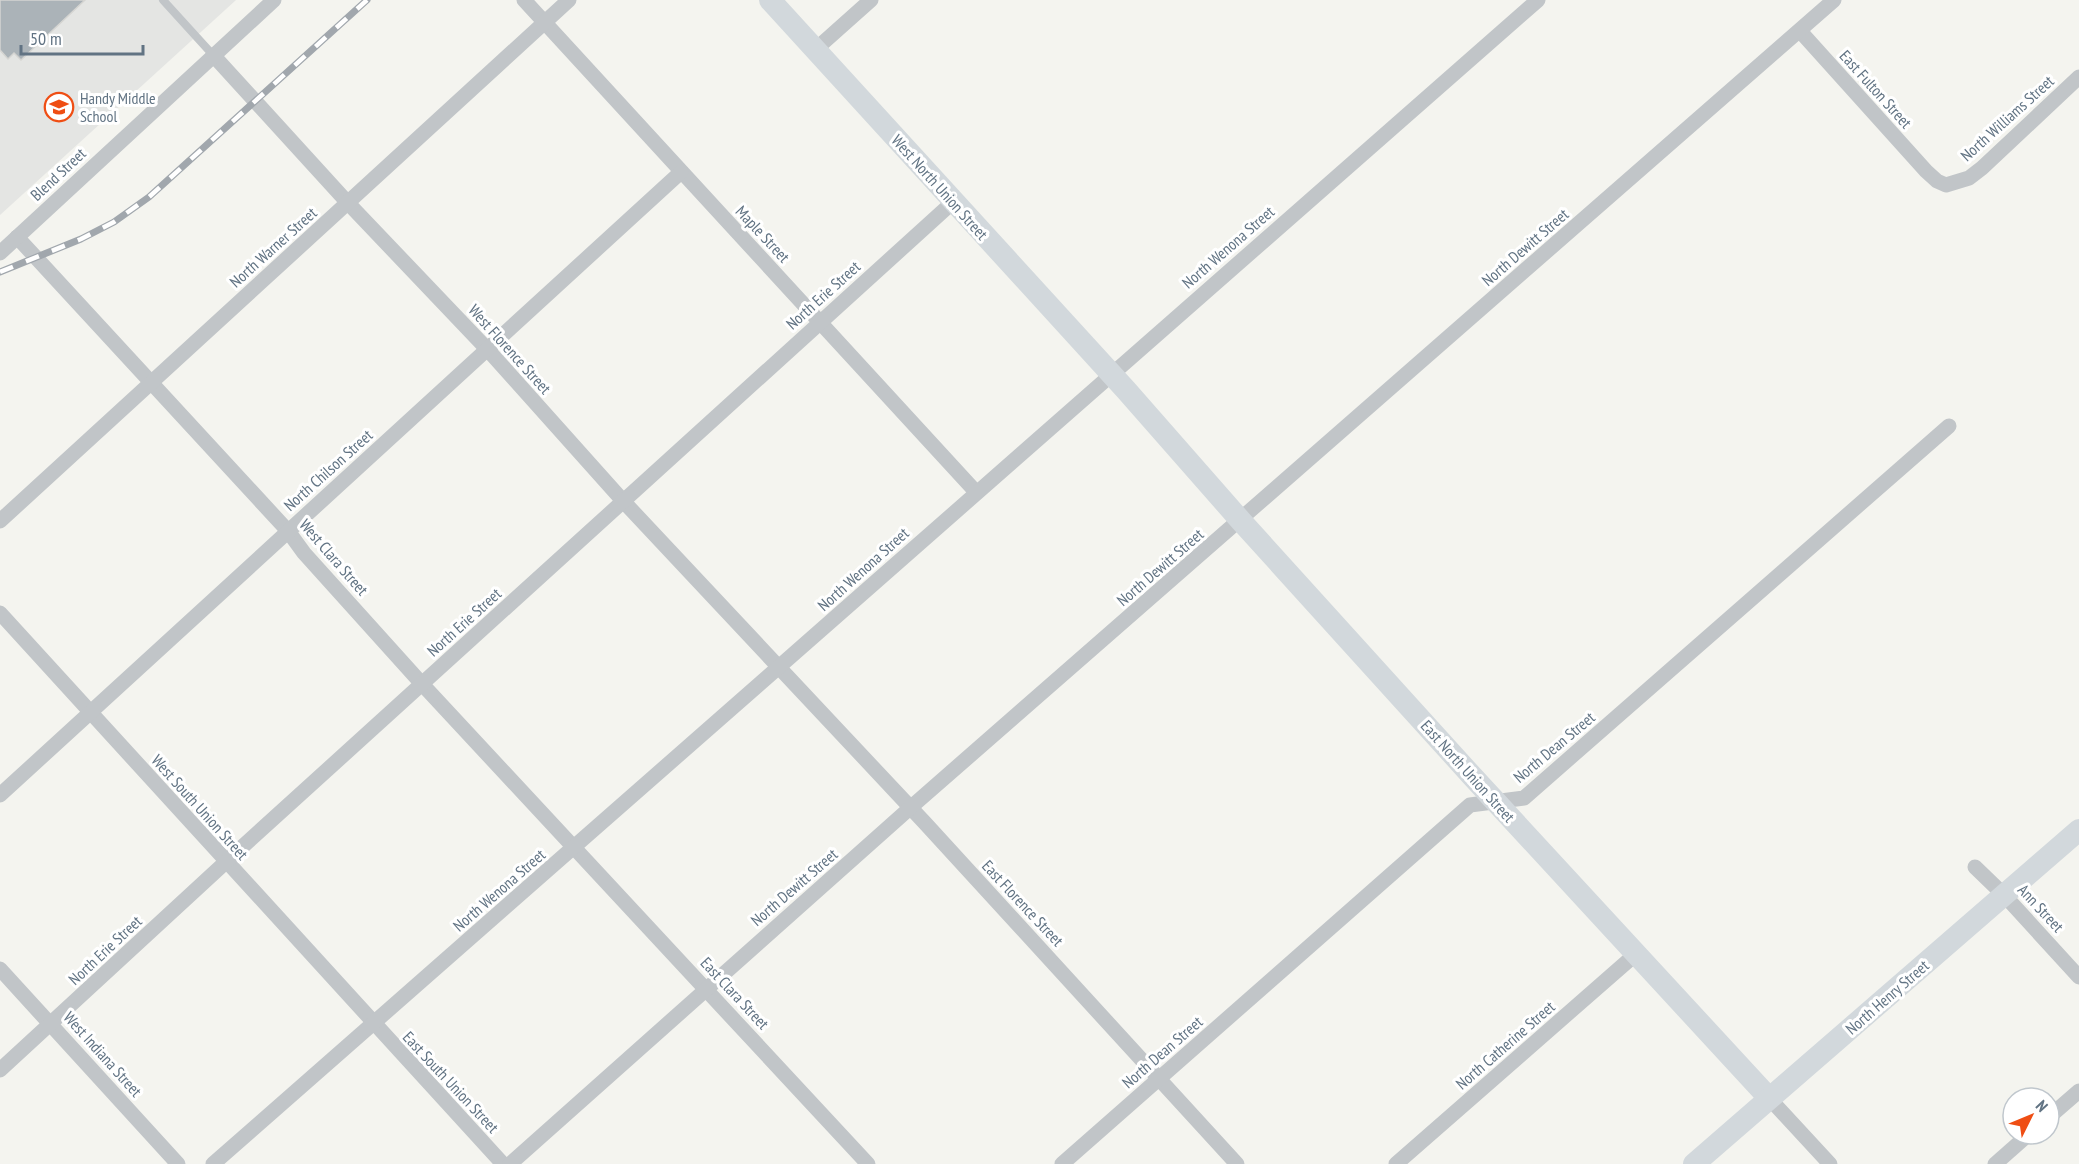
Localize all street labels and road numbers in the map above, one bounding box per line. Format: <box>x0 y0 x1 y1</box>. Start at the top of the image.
street label: East Fulton Street <box>1836 46 1917 133</box>
street label: North Williams Street <box>1956 70 2058 165</box>
street label: West North Union Street <box>888 130 993 244</box>
street label: Blend Street <box>26 143 90 205</box>
street label: Maple Street <box>732 201 795 267</box>
street label: North Wenona Street <box>1178 201 1279 292</box>
street label: North Warner Street <box>225 202 321 291</box>
street label: North Dewitt Street <box>1478 204 1573 290</box>
street label: North Erie Street <box>782 256 865 334</box>
street label: West Florence Street <box>464 300 556 398</box>
street label: North Chilson Street <box>279 425 377 515</box>
street label: West Clara Street <box>295 515 373 600</box>
street label: North Wenona Street <box>813 523 913 615</box>
street label: North Dewitt Street <box>1113 524 1208 610</box>
street label: North Erie Street <box>423 583 506 661</box>
street label: North Dean Street <box>1509 707 1599 787</box>
street label: East North Union Street <box>1417 716 1520 827</box>
street label: West South Union Street <box>147 750 253 864</box>
street label: North Wenona Street <box>449 844 550 935</box>
street label: North Dewitt Street <box>747 844 842 930</box>
street label: East Florence Street <box>978 856 1068 951</box>
street label: Ann Street <box>2014 880 2069 937</box>
street label: North Erie Street <box>64 911 146 989</box>
street label: East Clara Street <box>697 953 774 1034</box>
street label: North Henry Street <box>1841 955 1933 1039</box>
street label: North Catherine Street <box>1451 996 1559 1093</box>
street label: West Indiana Street <box>60 1007 147 1101</box>
street label: North Dean Street <box>1118 1011 1207 1092</box>
street label: East South Union Street <box>399 1027 503 1137</box>

